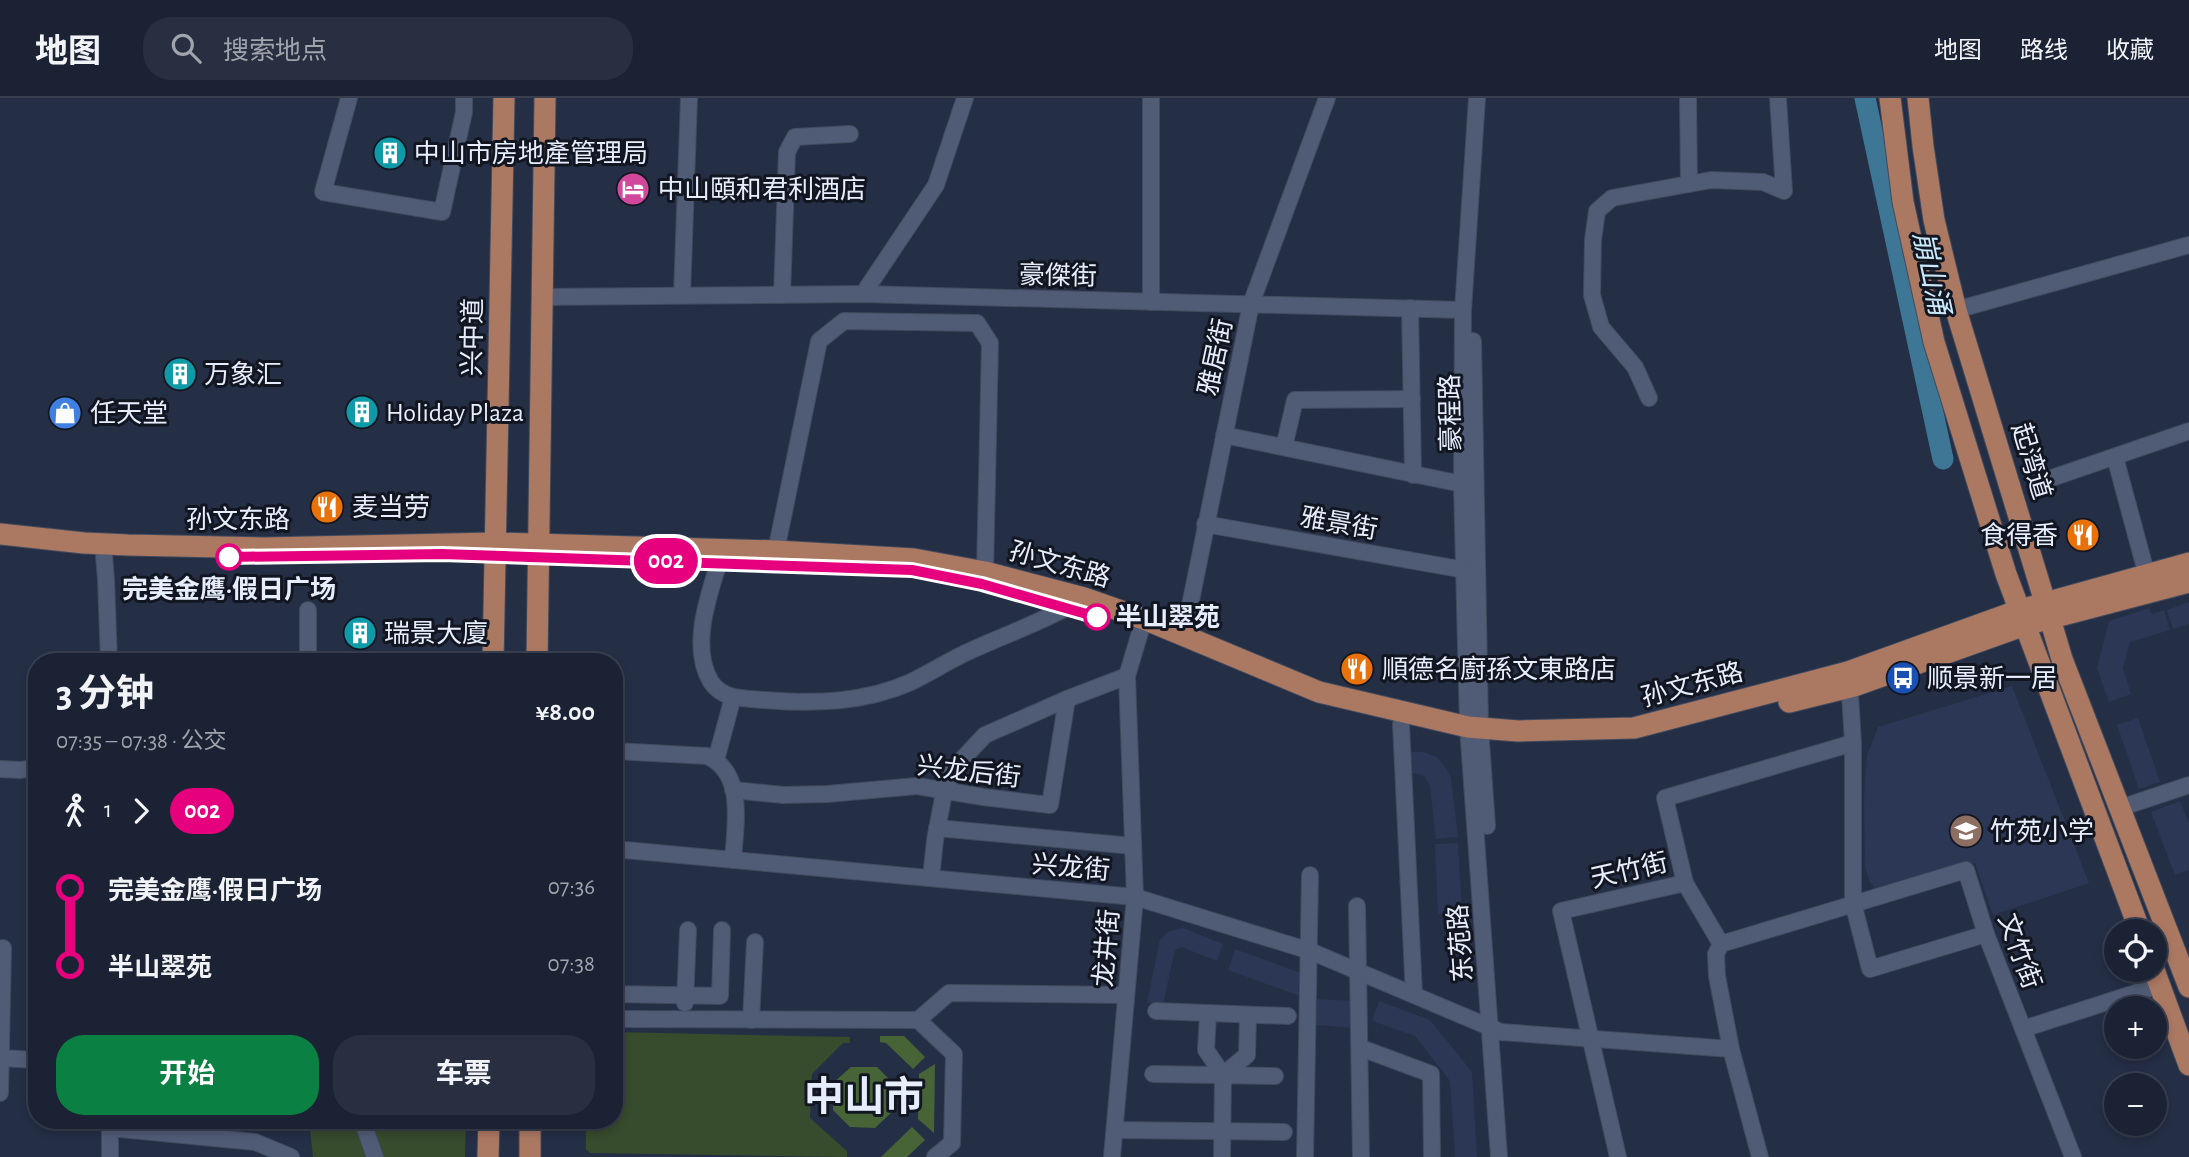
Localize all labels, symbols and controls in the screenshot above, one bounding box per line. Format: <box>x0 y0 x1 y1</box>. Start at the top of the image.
search box <box>143 17 633 80</box>
icon: search <box>167 29 205 67</box>
text: 地图 <box>35 36 101 69</box>
text: 搜索地点 <box>223 38 327 64</box>
text: 地图 <box>1934 39 1982 63</box>
text: 路线 <box>2020 39 2068 63</box>
text: 收藏 <box>2106 39 2154 63</box>
building icon: 中山市房地產管理局 <box>371 134 409 172</box>
place label: 中山市房地產管理局 <box>414 139 648 167</box>
hotel icon: 中山頤和君利酒店 <box>614 170 652 208</box>
place label: 中山頤和君利酒店 <box>658 176 866 203</box>
water label: 崩山涌 <box>1908 229 1955 320</box>
street label: 豪傑街 <box>1019 260 1097 290</box>
street label: 兴中道 <box>457 298 487 376</box>
street label: 雅居街 <box>1194 316 1237 398</box>
building icon: 万象汇 <box>161 355 199 393</box>
place label: 万象汇 <box>204 361 282 388</box>
street label: 豪程路 <box>1435 374 1465 452</box>
building icon: Holiday Plaza <box>343 393 381 431</box>
shop icon: 任天堂 <box>46 394 84 432</box>
place label: 任天堂 <box>90 400 168 427</box>
place label: Holiday Plaza <box>386 400 524 426</box>
street label: 起湾道 <box>2007 420 2057 502</box>
restaurant icon: 麦当劳 <box>308 488 346 526</box>
place label: 麦当劳 <box>352 493 430 521</box>
street label: 雅景街 <box>1298 503 1380 544</box>
street label: 孙文东路 <box>186 506 290 533</box>
restaurant icon: 食得香 <box>2064 516 2102 554</box>
place label: 食得香 <box>1980 522 2058 549</box>
street label: 孙文东路 <box>1006 537 1114 592</box>
line badge: 002 <box>626 538 706 584</box>
marker: 完美金鹰·假日广场 <box>216 544 242 570</box>
text: 002 <box>648 549 684 573</box>
place label: 完美金鹰·假日广场 <box>122 575 336 603</box>
place label: 半山翠苑 <box>1116 603 1220 631</box>
marker: 半山翠苑 <box>1084 604 1110 630</box>
building icon: 瑞景大廈 <box>341 614 379 652</box>
place label: 瑞景大廈 <box>384 619 488 647</box>
restaurant icon: 順德名廚孫文東路店 <box>1338 650 1376 688</box>
place label: 順德名廚孫文東路店 <box>1382 655 1616 683</box>
street label: 孙文东路 <box>1638 658 1746 711</box>
bus stop icon: 顺景新一居 <box>1884 659 1922 697</box>
place label: 顺景新一居 <box>1927 665 2057 692</box>
text: 3 分钟 <box>56 676 154 714</box>
text: ¥8.00 <box>535 699 595 725</box>
text: 07:35 – 07:38 · 公交 <box>56 730 227 753</box>
street label: 兴龙后街 <box>916 751 1022 791</box>
icon: walk <box>56 792 94 830</box>
icon: forward <box>122 792 160 830</box>
text: 1 <box>104 799 112 822</box>
text: 002 <box>184 799 220 823</box>
school or university icon: 竹苑小学 <box>1947 812 1985 850</box>
place label: 竹苑小学 <box>1990 817 2094 845</box>
street label: 天竹街 <box>1588 848 1670 892</box>
street label: 兴龙街 <box>1031 850 1111 884</box>
text: 07:36 <box>548 876 595 899</box>
text: 完美金鹰·假日广场 <box>108 878 322 904</box>
street label: 东苑路 <box>1444 903 1477 983</box>
street label: 龙井街 <box>1089 908 1123 988</box>
street label: 文竹街 <box>1994 910 2046 992</box>
map controls <box>2104 919 2167 1136</box>
button: locate <box>2104 919 2167 982</box>
text: 07:38 <box>548 953 595 976</box>
text: 半山翠苑 <box>108 955 212 981</box>
button: + <box>2104 996 2167 1059</box>
button: 开始 <box>56 1035 319 1115</box>
button: 车票 <box>333 1035 595 1115</box>
button: − <box>2104 1073 2167 1136</box>
district label: 中山市 <box>804 1075 924 1118</box>

